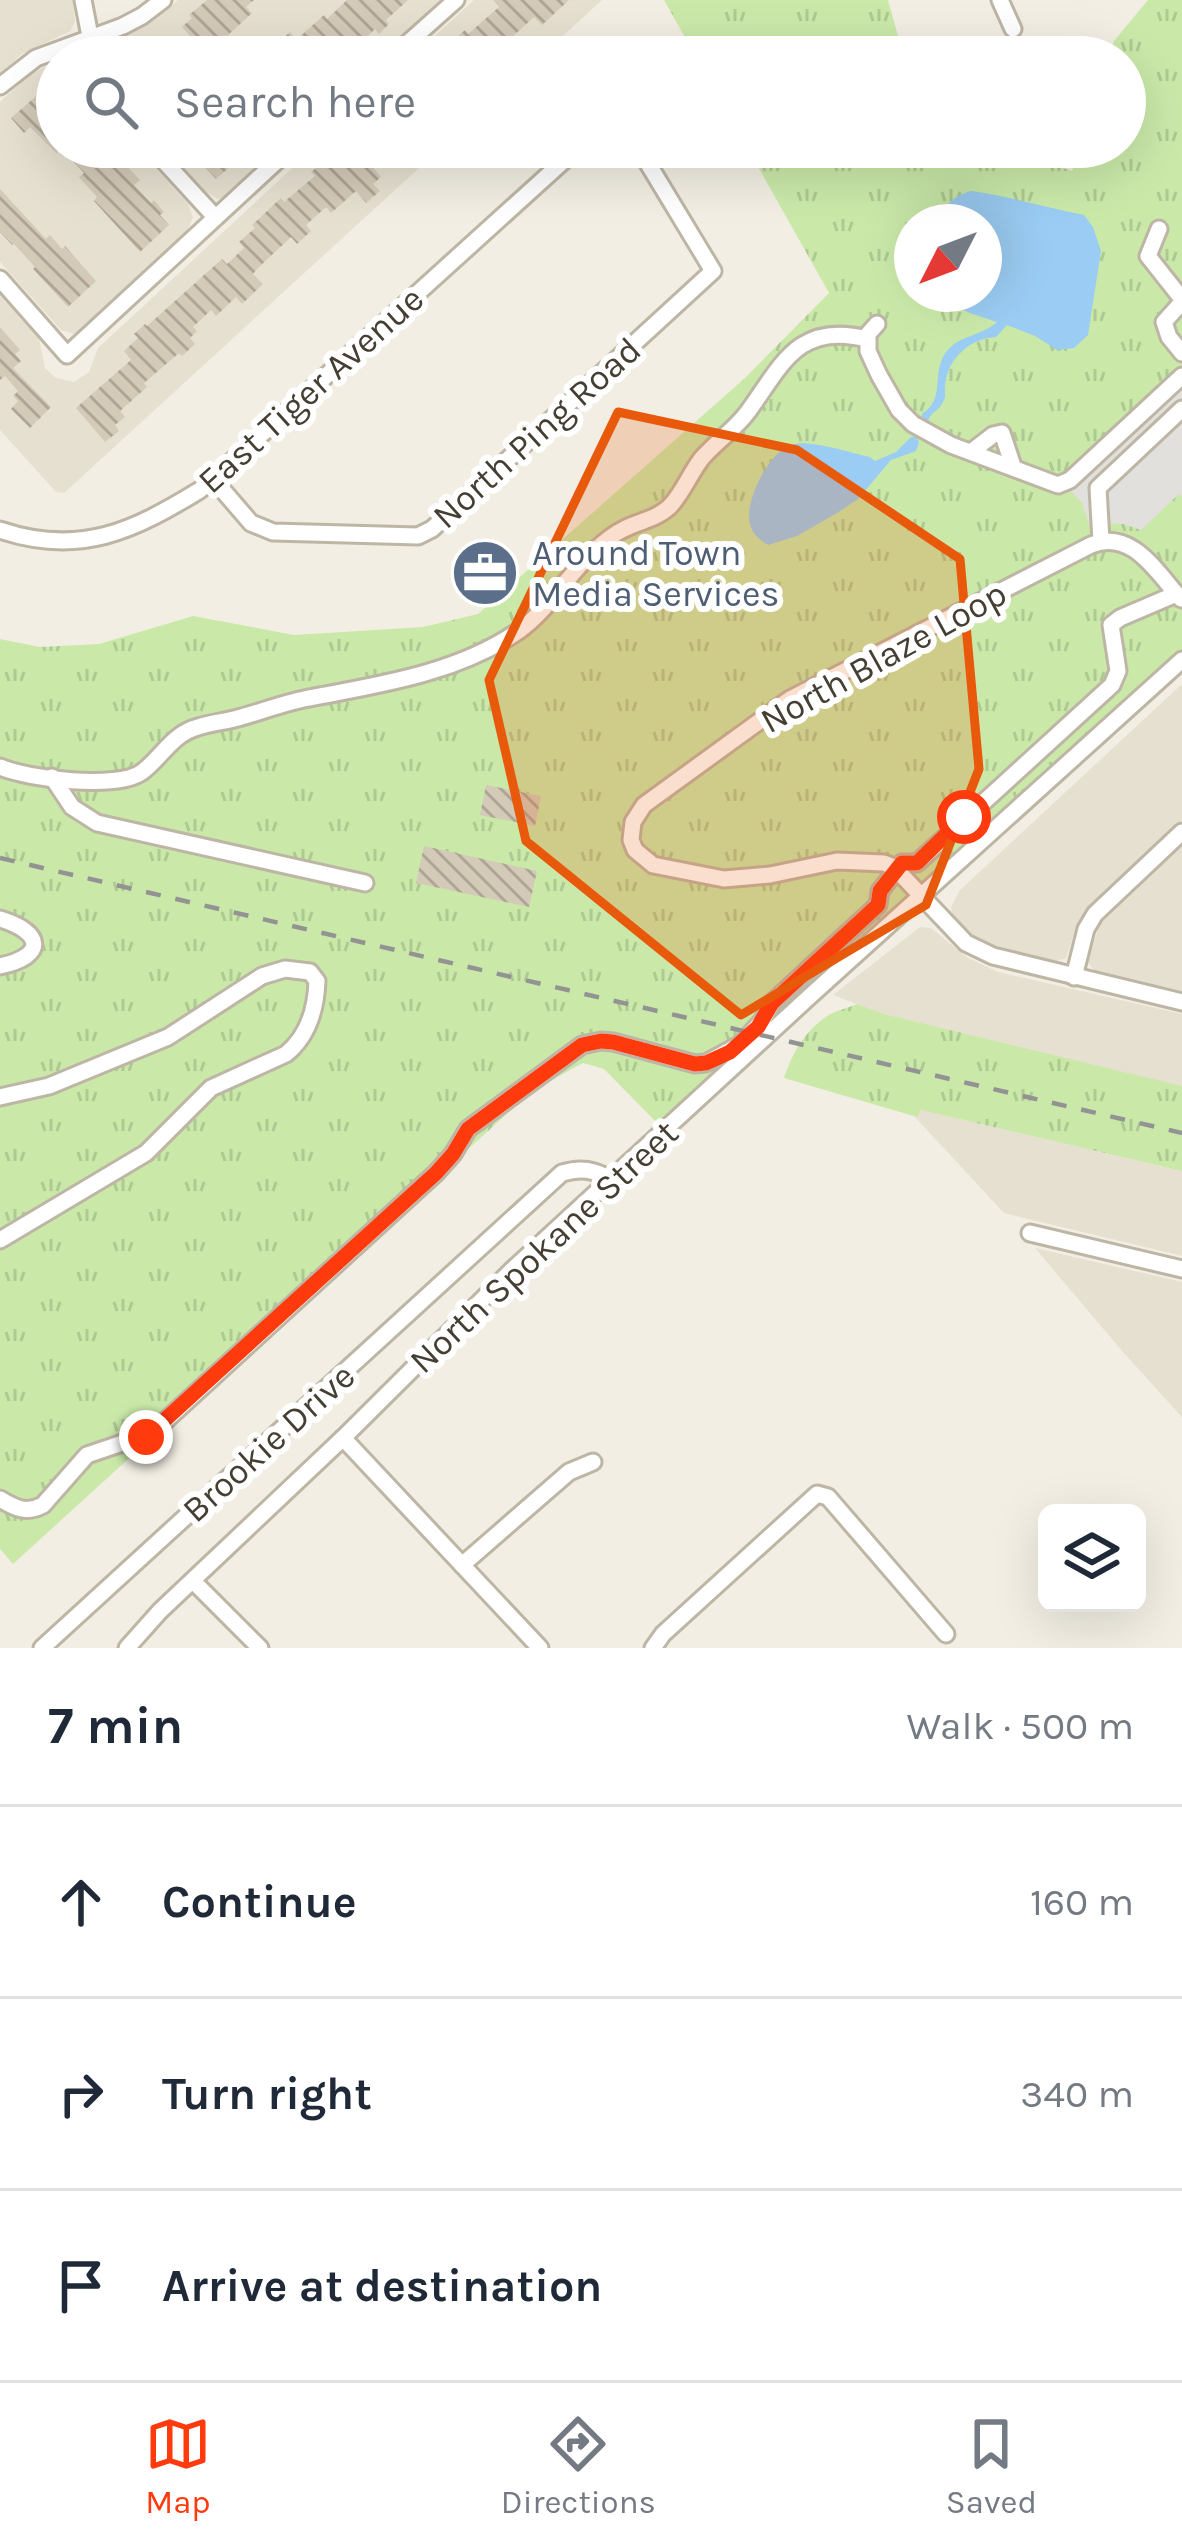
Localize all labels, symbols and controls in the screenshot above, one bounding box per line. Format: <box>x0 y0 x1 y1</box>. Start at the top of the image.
search box <box>36 36 1146 168</box>
icon: search <box>78 69 144 135</box>
text: Search here <box>174 76 416 128</box>
north arrow <box>894 204 1002 312</box>
street label: East Tiger Avenue <box>189 278 432 502</box>
street label: North Ping Road <box>424 328 649 537</box>
place label: Around Town Media Services <box>532 532 779 615</box>
office icon: Around Town Media Services <box>450 538 520 608</box>
street label: North Blaze Loop <box>753 572 1014 742</box>
route start <box>937 790 991 844</box>
street label: North Spokane Street <box>401 1112 686 1382</box>
street label: Brookie Drive <box>174 1355 363 1531</box>
route end <box>119 1410 173 1464</box>
map controls <box>1038 1504 1146 1612</box>
button: layers <box>1038 1504 1146 1612</box>
text: 7 min <box>48 1696 183 1756</box>
text: Walk · 500 m <box>906 1703 1134 1749</box>
icon: ahead <box>48 1869 114 1935</box>
text: Continue <box>162 1876 357 1928</box>
text: 160 m <box>1030 1879 1134 1925</box>
icon: right <box>48 2061 114 2127</box>
text: Turn right <box>162 2068 372 2120</box>
text: 340 m <box>1020 2071 1134 2117</box>
icon: arrive <box>48 2253 114 2319</box>
text: Arrive at destination <box>162 2260 602 2312</box>
tab: Map <box>145 2411 211 2521</box>
tab: Directions <box>501 2411 656 2521</box>
tab: Saved <box>946 2411 1037 2521</box>

